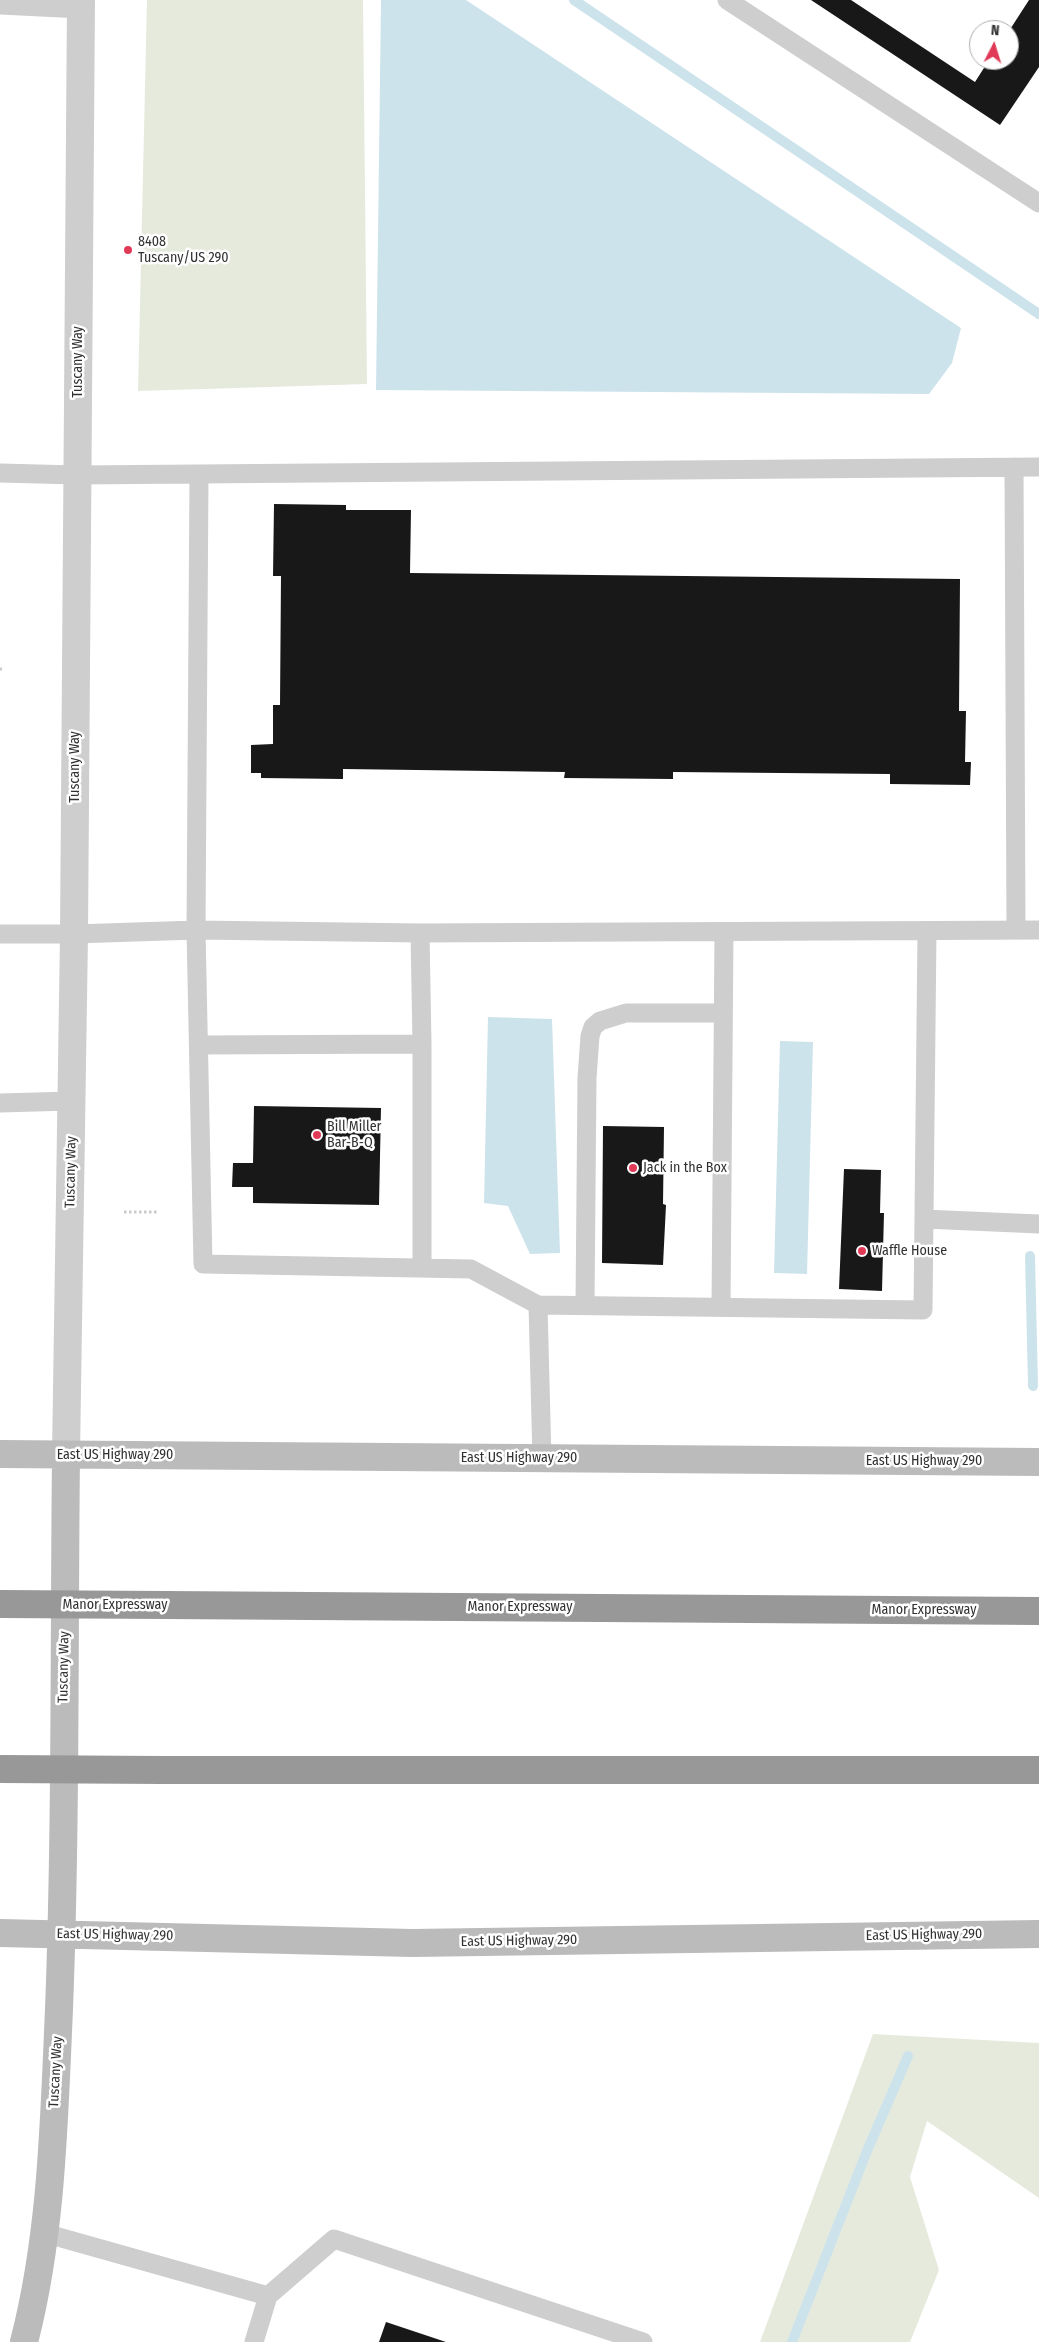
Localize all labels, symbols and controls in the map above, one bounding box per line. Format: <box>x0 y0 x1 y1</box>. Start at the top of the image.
north arrow <box>969 20 1019 70</box>
text: N <box>990 22 1000 39</box>
place label: 8408 Tuscany/US 290 <box>138 234 229 266</box>
marker: 8408 Tuscany/US 290 <box>122 244 134 256</box>
street label: Tuscany Way <box>70 326 86 398</box>
street label: Tuscany Way <box>67 731 83 803</box>
place label: Bill Miller Bar-B-Q <box>327 1119 381 1152</box>
marker: Bill Miller Bar-B-Q <box>311 1129 323 1141</box>
street label: Tuscany Way <box>62 1136 80 1208</box>
place label: Jack in the Box <box>643 1160 727 1176</box>
marker: Jack in the Box <box>627 1162 639 1174</box>
place label: Waffle House <box>872 1243 947 1259</box>
marker: Waffle House <box>856 1245 868 1257</box>
street label: East US Highway 290 <box>57 1447 173 1463</box>
street label: East US Highway 290 <box>461 1450 577 1466</box>
street label: East US Highway 290 <box>866 1453 982 1469</box>
street label: Manor Expressway <box>63 1597 167 1613</box>
street label: Manor Expressway <box>468 1599 572 1615</box>
street label: Manor Expressway <box>872 1602 976 1618</box>
street label: Tuscany Way <box>55 1631 73 1703</box>
street label: East US Highway 290 <box>57 1926 173 1944</box>
street label: East US Highway 290 <box>866 1926 982 1944</box>
street label: East US Highway 290 <box>461 1932 577 1950</box>
street label: Tuscany Way <box>46 2036 66 2108</box>

